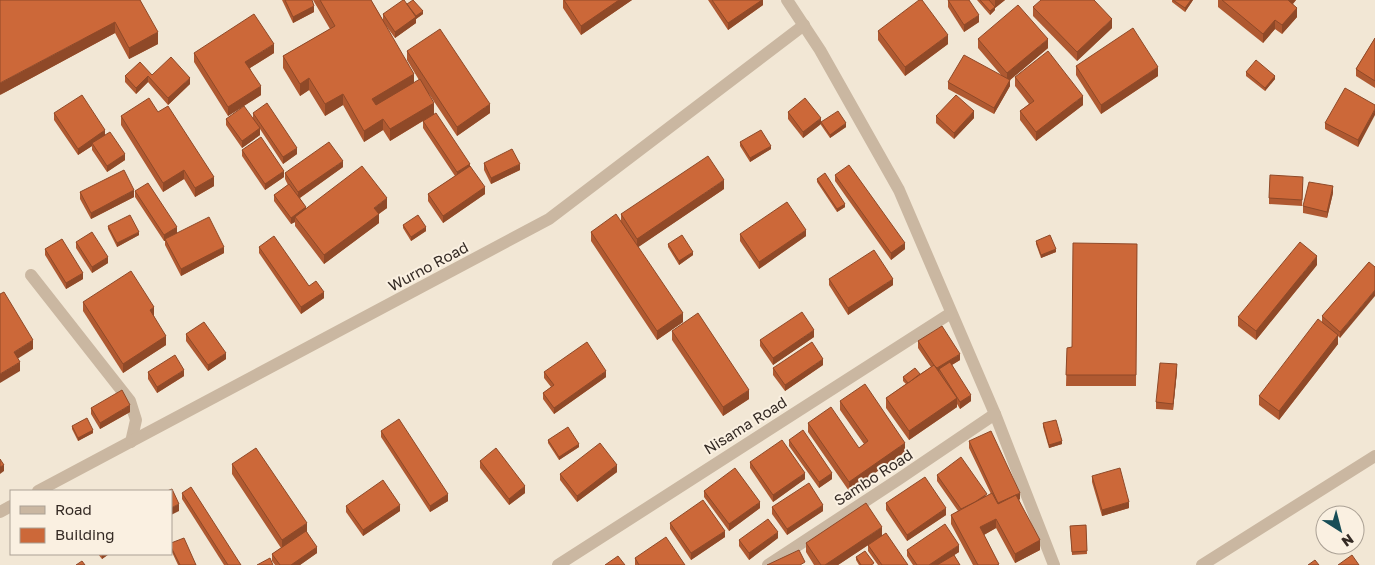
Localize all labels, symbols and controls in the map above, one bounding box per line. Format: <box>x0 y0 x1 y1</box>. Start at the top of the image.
street label: Wurno Road <box>385 237 471 295</box>
street label: Nisama Road <box>700 392 790 458</box>
street label: Sambo Road <box>830 445 916 509</box>
legend <box>10 490 172 555</box>
text: Road <box>55 500 92 518</box>
north arrow <box>1315 505 1365 555</box>
text: Building <box>55 525 115 543</box>
text: N <box>1339 531 1357 551</box>

